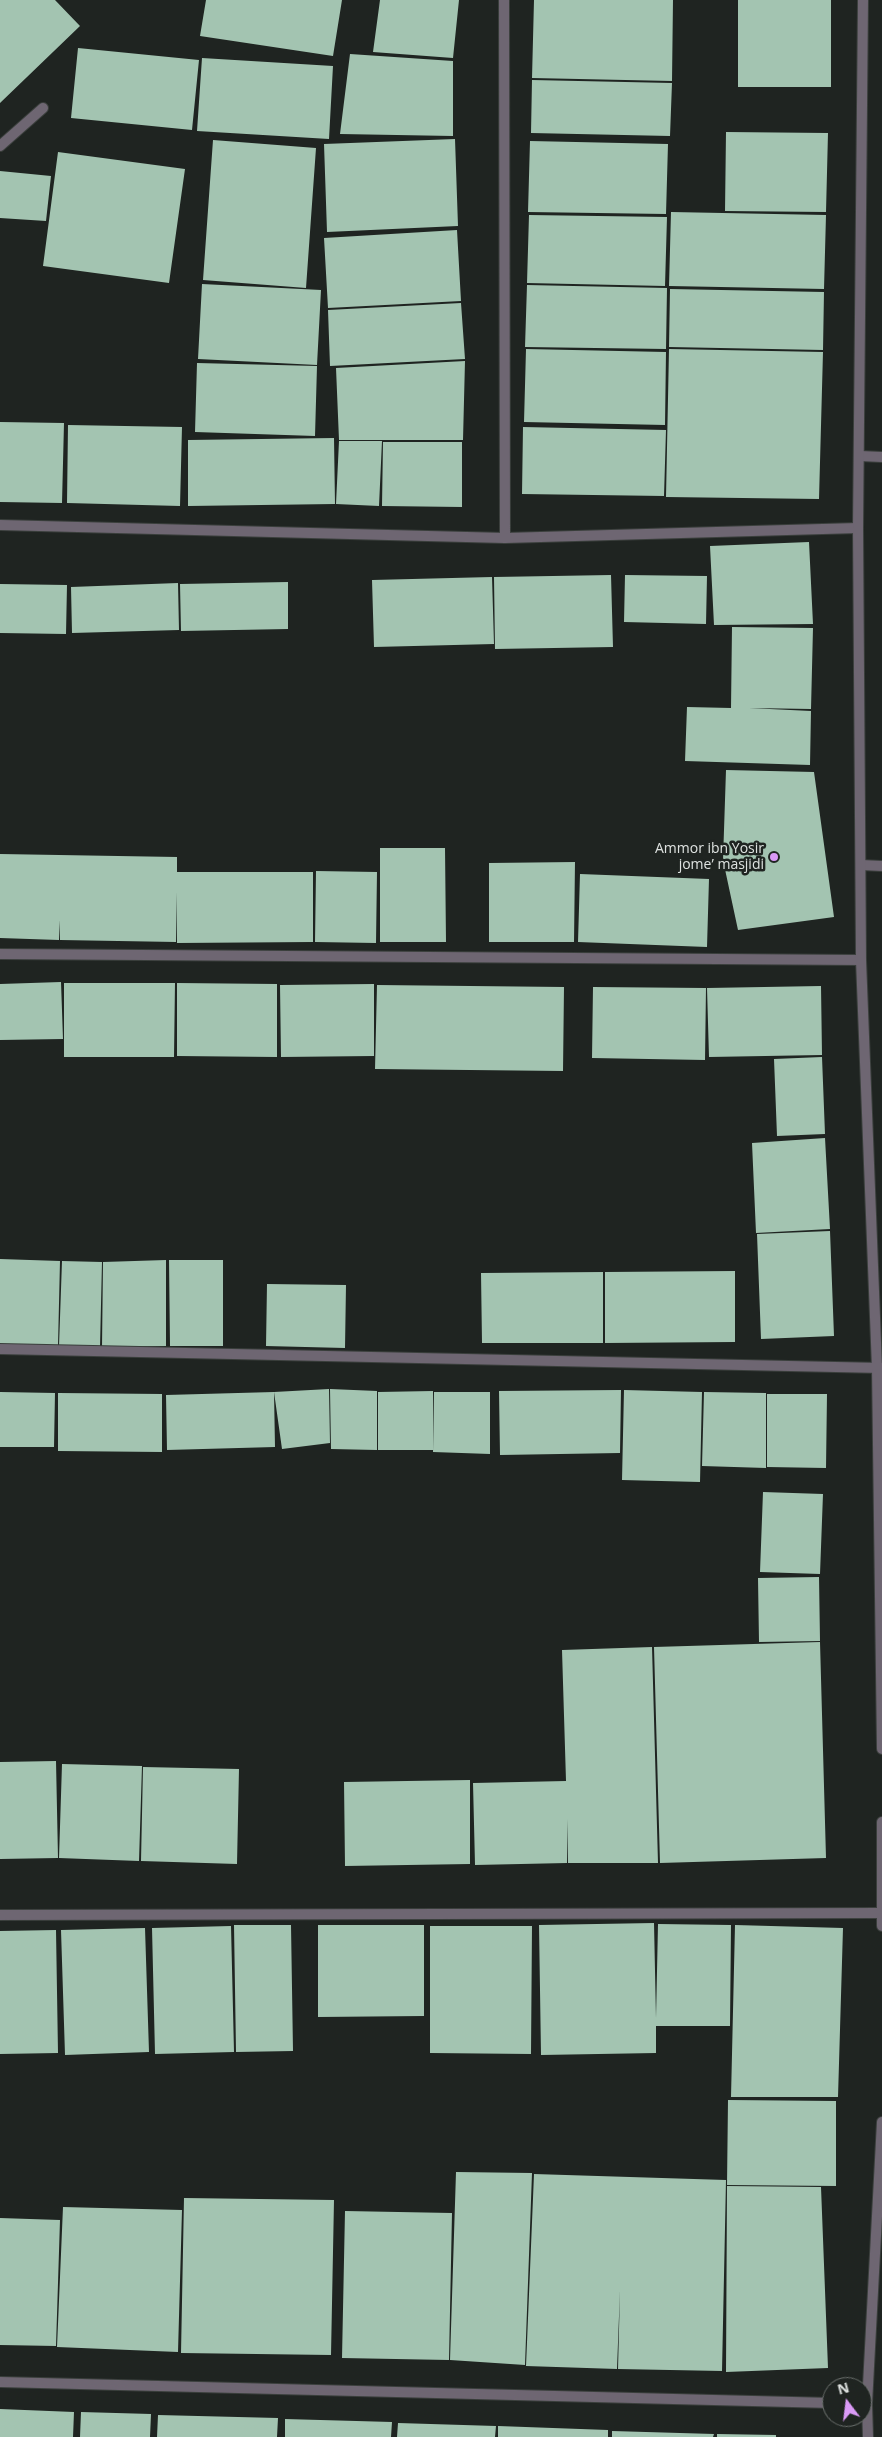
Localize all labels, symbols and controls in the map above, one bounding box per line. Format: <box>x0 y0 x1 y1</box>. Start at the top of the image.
place label: Ammor ibn Yosir jome’ masjidi <box>655 841 764 874</box>
marker: Ammor ibn Yosir jome’ masjidi <box>768 851 780 863</box>
north arrow <box>822 2377 872 2427</box>
text: N <box>835 2377 851 2399</box>

